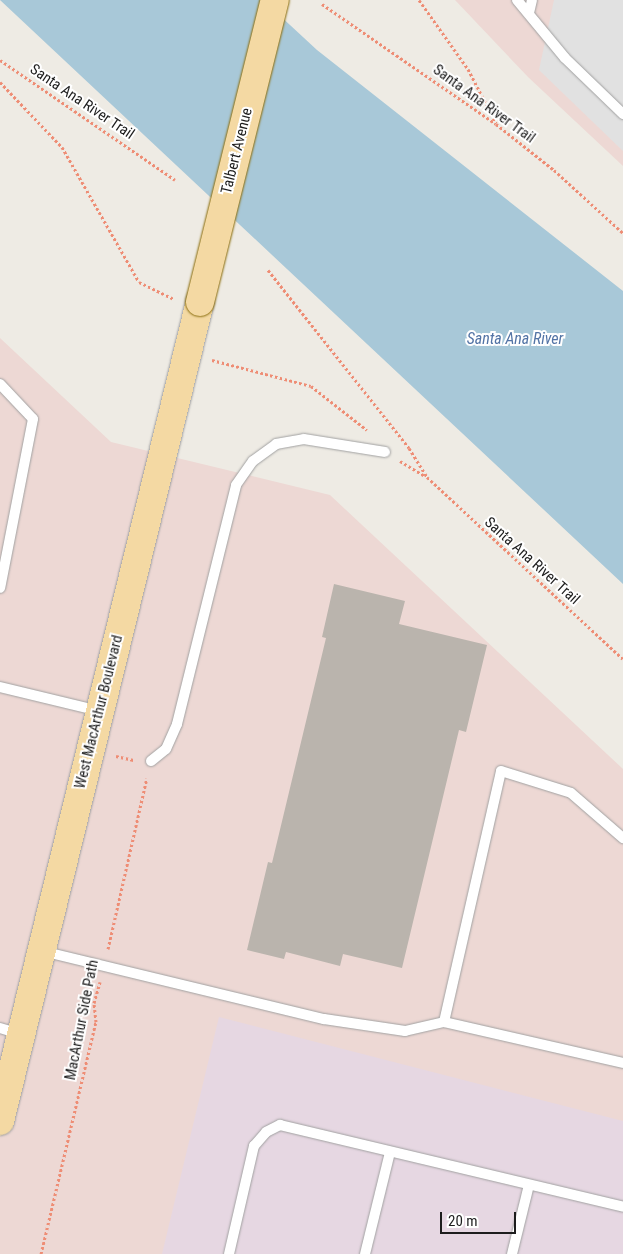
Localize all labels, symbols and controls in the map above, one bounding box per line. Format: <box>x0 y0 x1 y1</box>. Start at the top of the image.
street label: Santa Ana River Trail <box>26 60 138 144</box>
street label: Santa Ana River Trail <box>429 61 539 147</box>
street label: Talbert Avenue <box>218 106 256 196</box>
water label: Santa Ana River <box>467 329 563 349</box>
street label: Santa Ana River Trail <box>481 513 583 609</box>
street label: West MacArthur Boulevard <box>71 633 127 791</box>
street label: MacArthur Side Path <box>62 958 102 1082</box>
scale bar <box>443 1202 519 1234</box>
text: 20 m <box>448 1212 478 1230</box>

